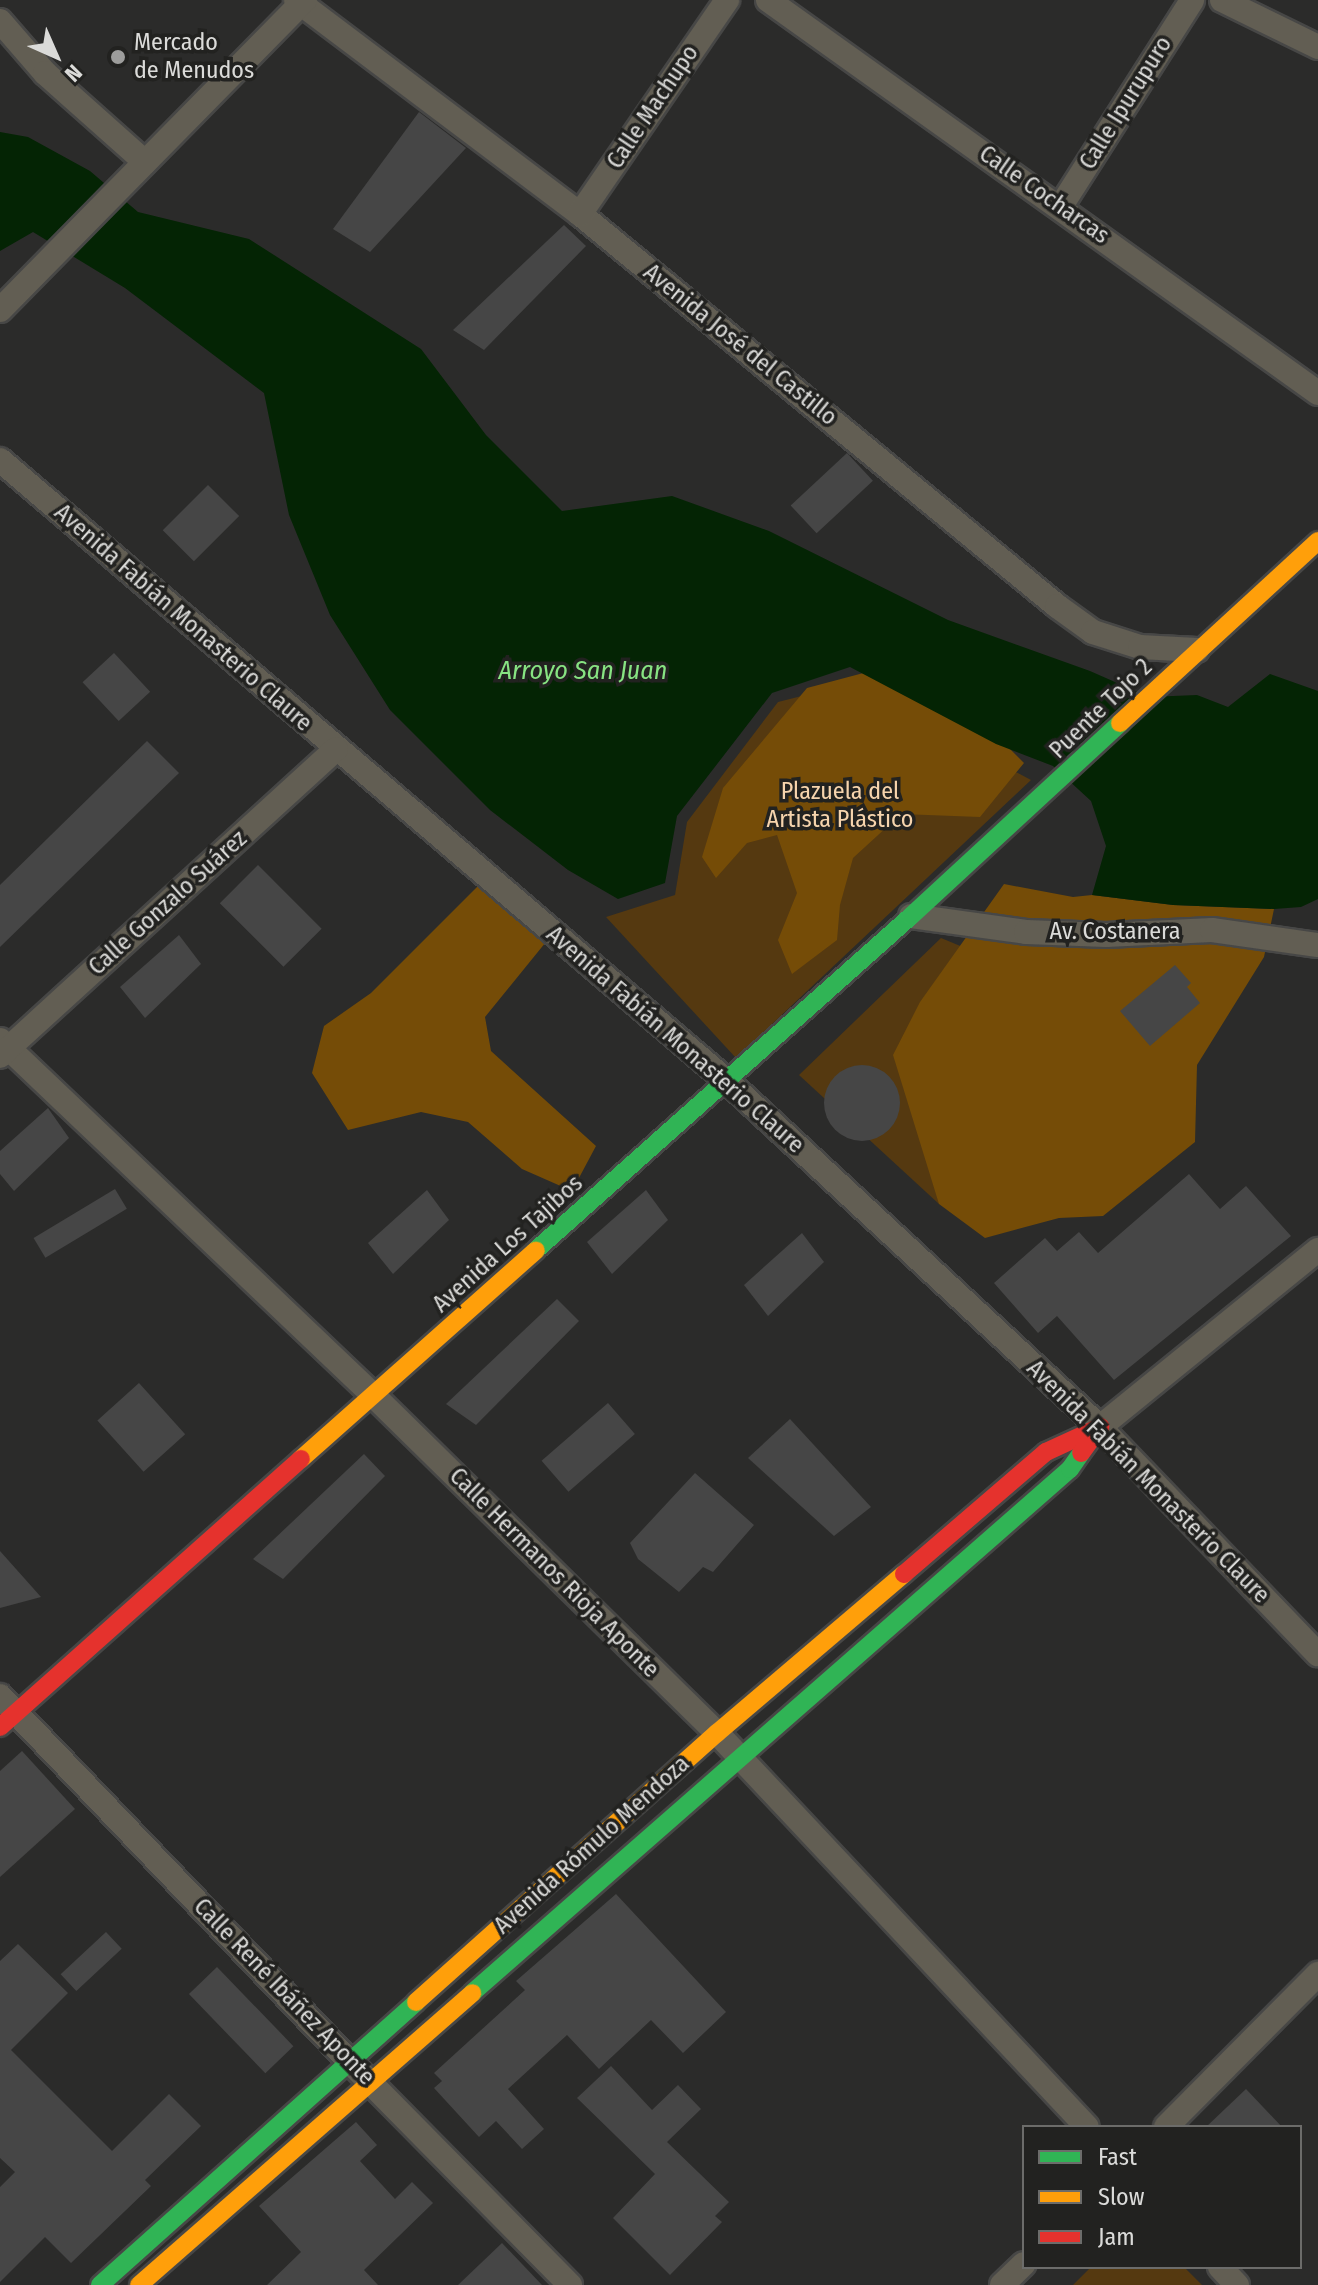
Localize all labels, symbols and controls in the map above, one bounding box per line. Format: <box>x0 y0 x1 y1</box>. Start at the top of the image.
north arrow <box>16 16 96 96</box>
place label: Mercado de Menudos <box>134 29 254 85</box>
street label: Calle Ipurupuro <box>1074 31 1178 175</box>
street label: Calle Machupo <box>601 40 705 174</box>
marker: Mercado de Menudos <box>109 48 127 66</box>
text: N <box>59 59 88 88</box>
street label: Calle Cocharcas <box>973 140 1115 250</box>
street label: Avenida José del Castillo <box>637 258 843 432</box>
street label: Avenida Fabián Monasterio Claure <box>48 498 318 738</box>
street label: Puente Tojo 2 <box>1044 653 1158 765</box>
water label: Arroyo San Juan <box>499 655 667 687</box>
park label: Plazuela del Artista Plástico <box>767 778 913 834</box>
street label: Calle Gonzalo Suárez <box>83 824 253 982</box>
street label: Av. Costanera <box>1050 918 1180 946</box>
street label: Avenida Fabián Monasterio Claure <box>540 920 810 1160</box>
street label: Avenida Los Tajibos <box>427 1169 589 1319</box>
street label: Avenida Fabián Monasterio Claure <box>1020 1354 1276 1610</box>
street label: Calle Hermanos Rioja Aponte <box>443 1462 665 1684</box>
street label: Avenida Rómulo Mendoza <box>488 1750 696 1940</box>
street label: Calle René Ibáñez Aponte <box>187 1893 381 2091</box>
legend <box>1022 2125 1302 2269</box>
text: Fast <box>1098 2143 1137 2171</box>
text: Slow <box>1098 2183 1144 2211</box>
text: Jam <box>1098 2223 1135 2251</box>

